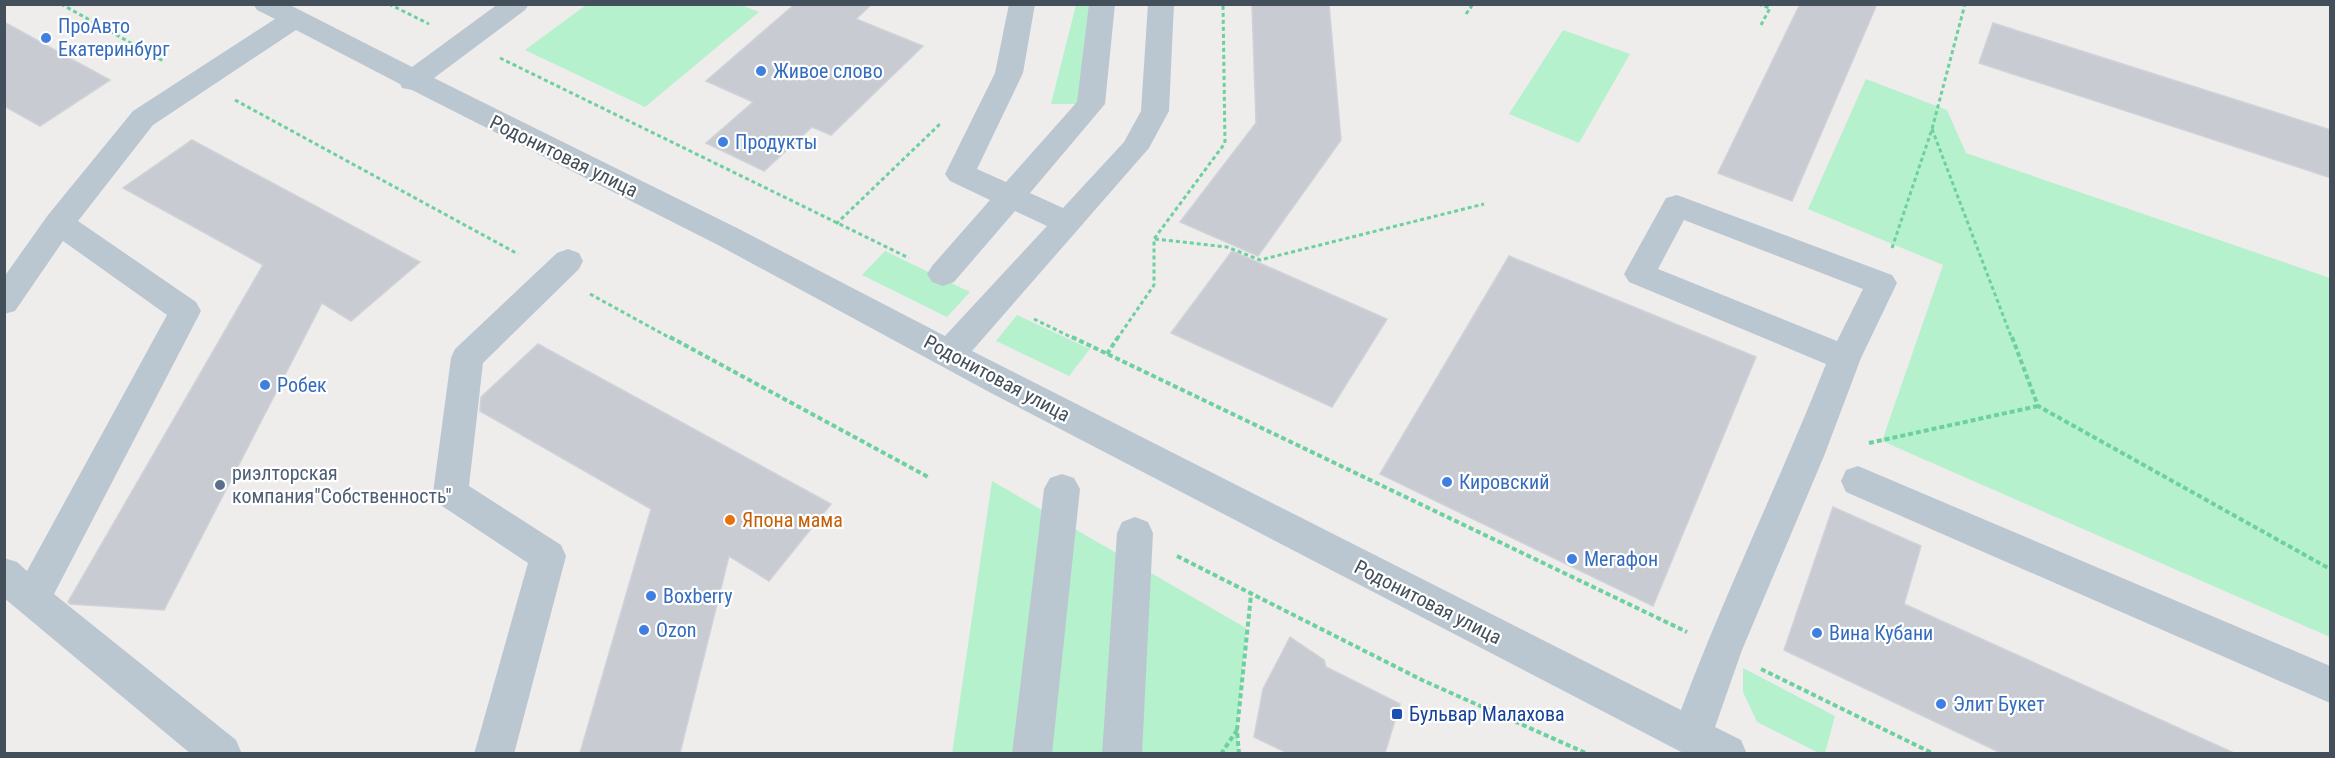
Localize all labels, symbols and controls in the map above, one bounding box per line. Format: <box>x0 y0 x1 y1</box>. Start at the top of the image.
place label: ПроАвто Екатеринбург <box>58 14 170 61</box>
marker: ПроАвто Екатеринбург <box>39 31 53 45</box>
place label: Живое слово <box>773 59 883 83</box>
marker: Живое слово <box>754 64 768 78</box>
street label: Родонитовая улица <box>486 110 642 202</box>
place label: Продукты <box>735 130 817 154</box>
marker: Продукты <box>716 135 730 149</box>
street label: Родонитовая улица <box>920 329 1074 427</box>
place label: Робек <box>277 373 327 397</box>
marker: Робек <box>258 378 272 392</box>
place label: риэлторская компания"Собственность" <box>232 461 452 508</box>
place label: Кировский <box>1459 470 1549 494</box>
marker: Кировский <box>1440 475 1454 489</box>
marker: риэлторская компания"Собственность" <box>213 478 227 492</box>
place label: Япона мама <box>742 508 843 532</box>
marker: Япона мама <box>723 513 737 527</box>
place label: Мегафон <box>1584 547 1658 571</box>
marker: Мегафон <box>1565 552 1579 566</box>
street label: Родонитовая улица <box>1350 555 1506 649</box>
place label: Boxberry <box>663 584 732 608</box>
marker: Boxberry <box>644 589 658 603</box>
place label: Ozon <box>656 618 696 642</box>
place label: Вина Кубани <box>1829 621 1933 645</box>
marker: Ozon <box>637 623 651 637</box>
marker: Вина Кубани <box>1810 626 1824 640</box>
place label: Элит Букет <box>1953 692 2045 716</box>
marker: Элит Букет <box>1934 697 1948 711</box>
place label: Бульвар Малахова <box>1409 702 1565 726</box>
marker: Бульвар Малахова <box>1390 707 1404 721</box>

